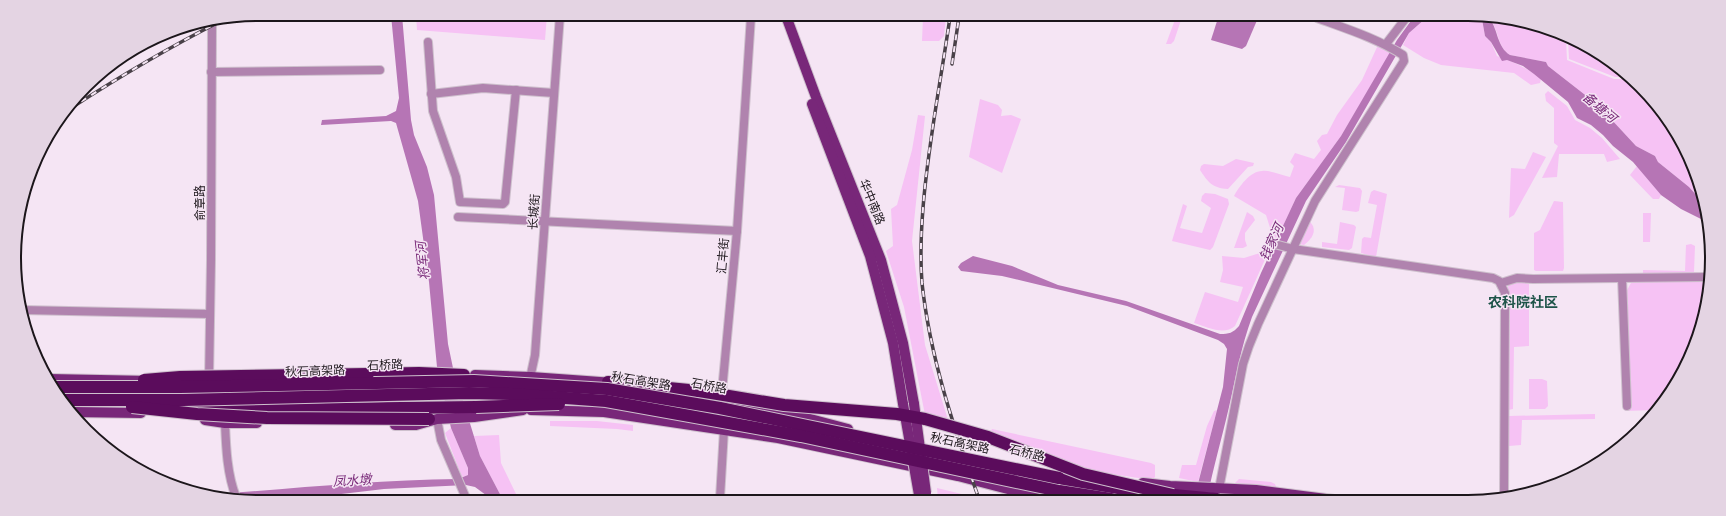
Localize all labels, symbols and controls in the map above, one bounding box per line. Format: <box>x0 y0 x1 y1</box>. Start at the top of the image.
water label: 备塘河 <box>1580 89 1622 128</box>
street label: 华中南路 <box>857 177 887 227</box>
street label: 俞章路 <box>193 185 207 221</box>
street label: 长城街 <box>526 194 542 230</box>
water label: 钱家河 <box>1256 219 1288 263</box>
street label: 汇丰街 <box>714 237 732 275</box>
water label: 将军河 <box>413 238 432 281</box>
district label: 农科院社区 <box>1488 294 1558 310</box>
street label: 石桥路 <box>367 357 403 373</box>
street label: 秋石高架路 <box>285 363 345 379</box>
street label: 秋石高架路 <box>610 369 672 393</box>
street label: 石桥路 <box>690 376 728 396</box>
street label: 秋石高架路 <box>929 430 991 456</box>
street label: 石桥路 <box>1008 442 1046 464</box>
water label: 凤水墩 <box>332 472 374 489</box>

